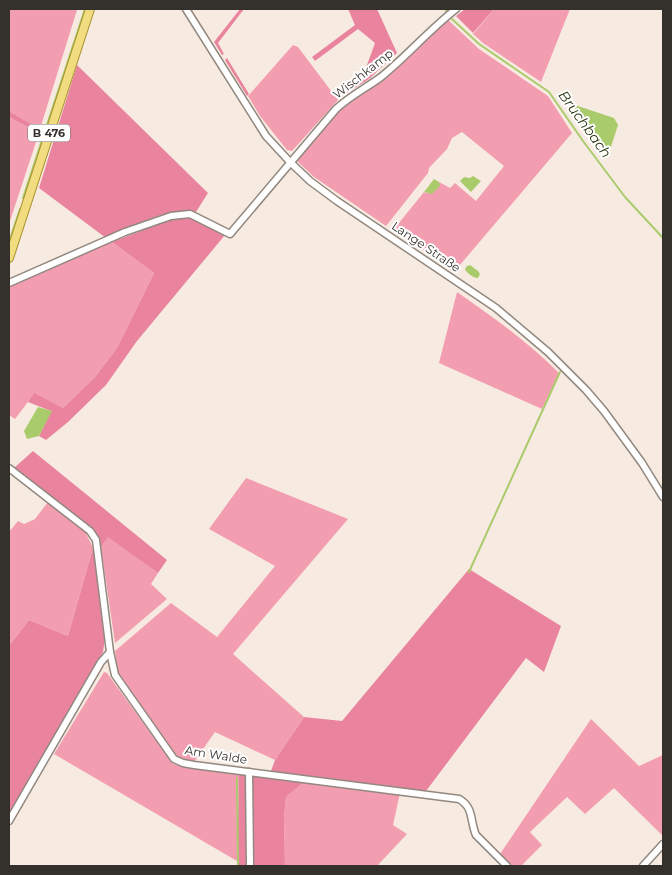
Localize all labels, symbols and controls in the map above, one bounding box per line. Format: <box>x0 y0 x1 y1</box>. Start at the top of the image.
street label: Wischkamp <box>330 46 396 102</box>
water label: Bruchbach <box>554 87 616 161</box>
road number: B 476 <box>28 125 70 142</box>
street label: Lange Straße <box>389 218 464 275</box>
street label: Am Walde <box>184 742 248 767</box>

